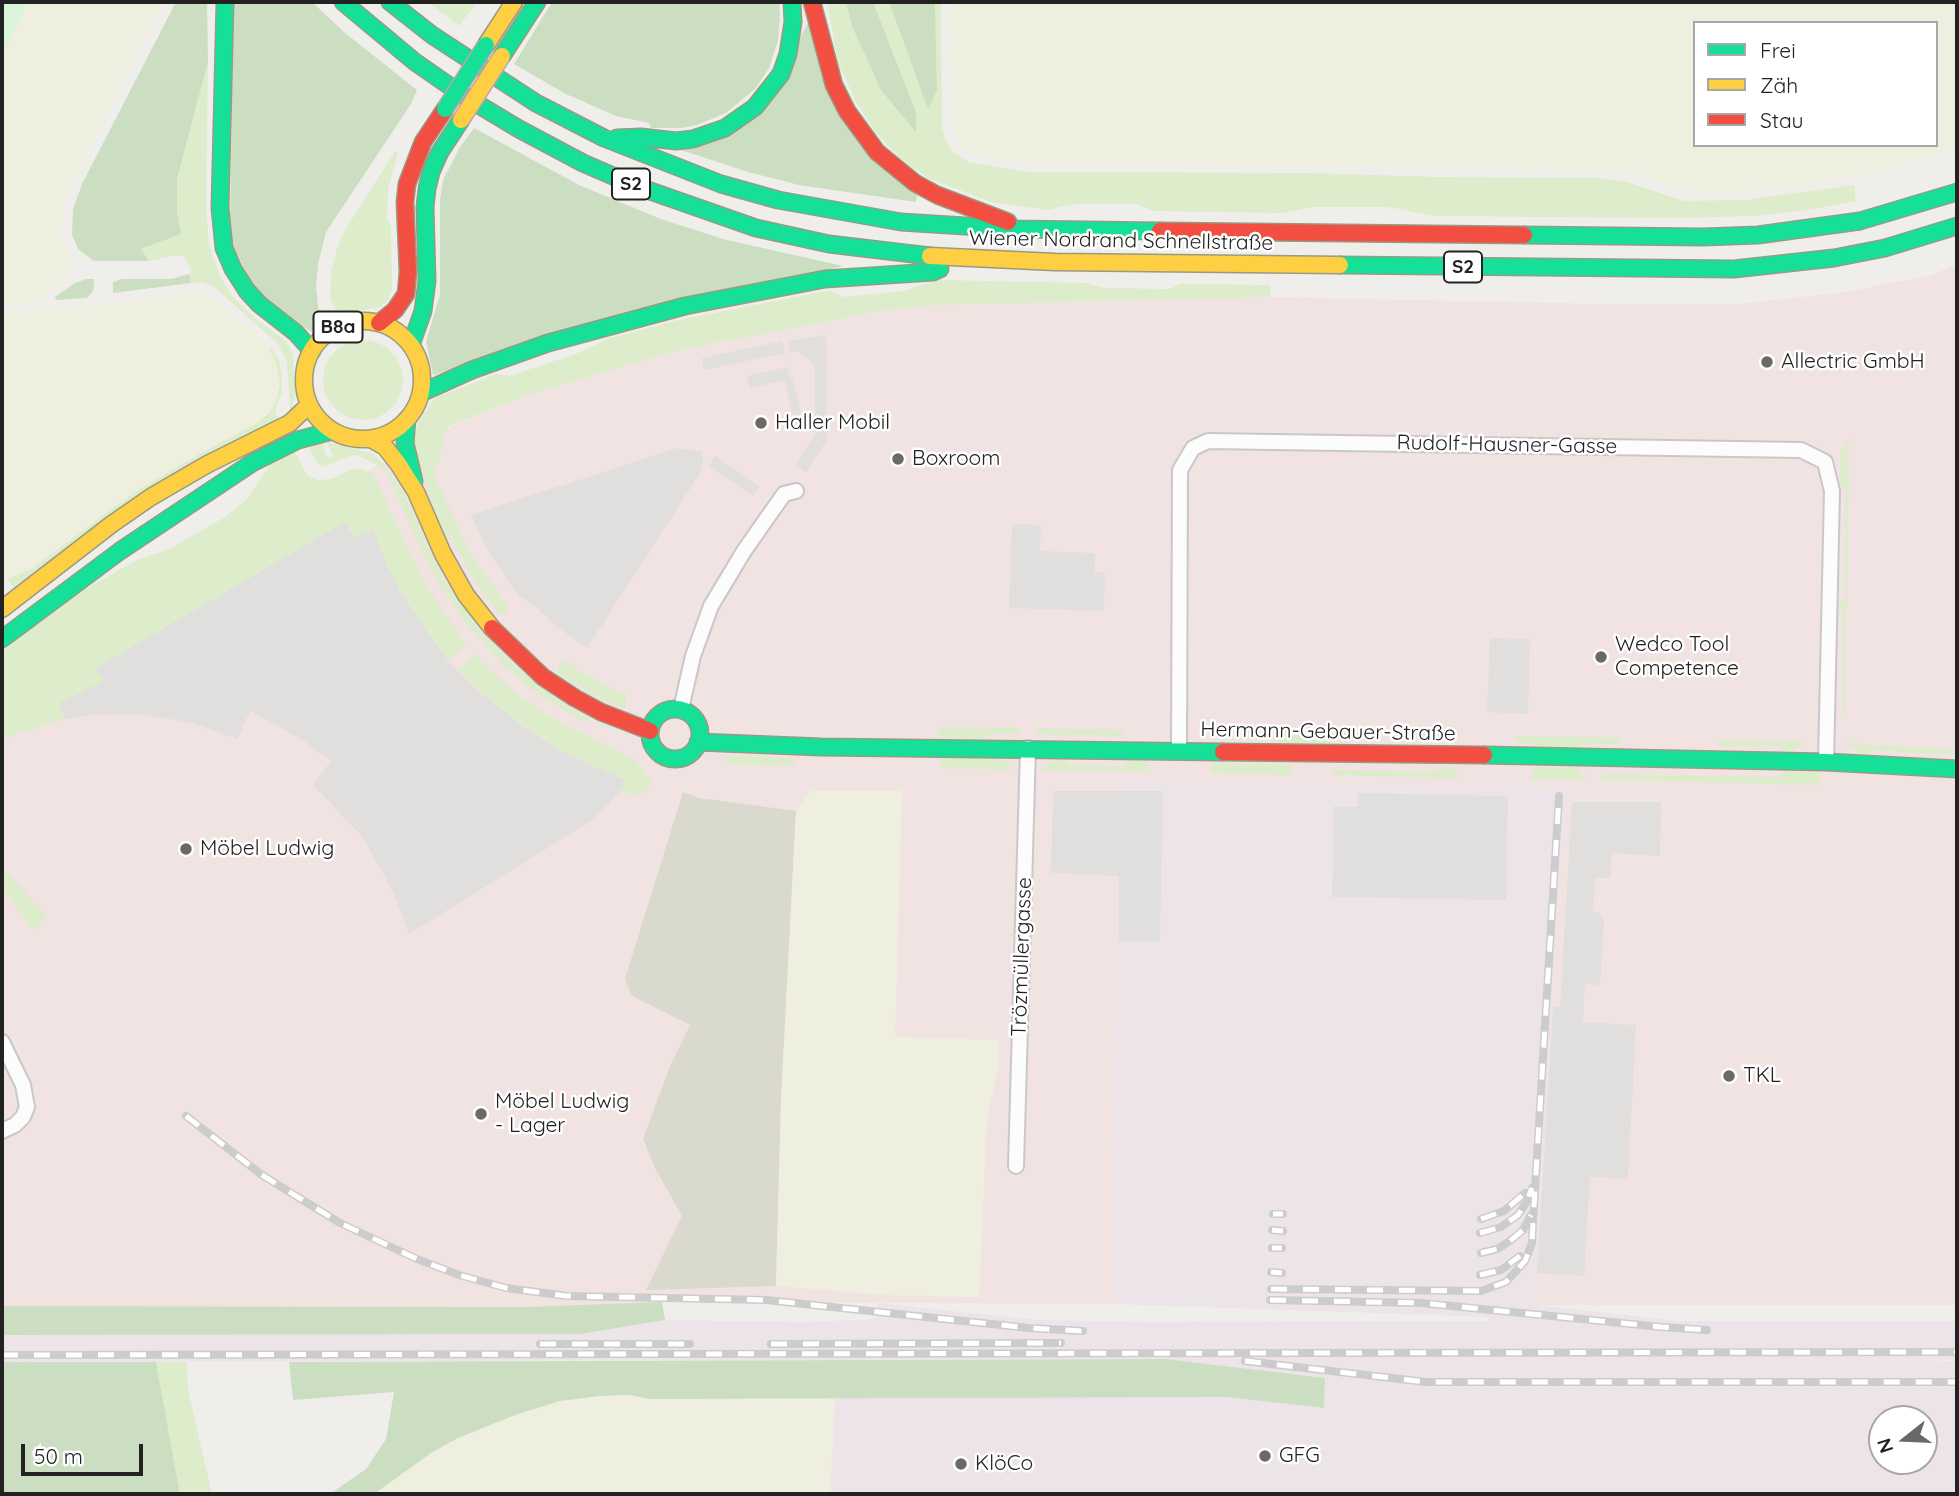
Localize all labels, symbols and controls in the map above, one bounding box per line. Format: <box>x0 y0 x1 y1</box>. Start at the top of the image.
legend <box>1693 21 1938 147</box>
text: Frei <box>1760 37 1796 63</box>
text: Zäh <box>1760 72 1798 98</box>
text: Stau <box>1760 107 1803 133</box>
road number: S2 <box>612 168 650 200</box>
street label: Wiener Nordrand Schnellstraße <box>969 226 1273 256</box>
road number: S2 <box>1444 252 1482 282</box>
road number: B8a <box>314 312 362 342</box>
place label: Allectric GmbH <box>1781 349 1925 375</box>
marker: Allectric GmbH <box>1759 354 1775 370</box>
place label: Haller Mobil <box>775 410 890 436</box>
marker: Haller Mobil <box>753 415 769 431</box>
street label: Rudolf-Hausner-Gasse <box>1396 430 1618 460</box>
place label: Boxroom <box>912 446 1000 472</box>
marker: Boxroom <box>890 451 906 467</box>
place label: Wedco Tool Competence <box>1615 632 1739 682</box>
marker: Wedco Tool Competence <box>1593 649 1609 665</box>
street label: Hermann-Gebauer-Straße <box>1200 717 1456 747</box>
place label: Möbel Ludwig <box>200 836 334 862</box>
marker: Möbel Ludwig <box>178 841 194 857</box>
street label: Trözmüllergasse <box>1007 877 1037 1037</box>
place label: TKL <box>1743 1063 1781 1089</box>
marker: TKL <box>1721 1068 1737 1084</box>
place label: Möbel Ludwig - Lager <box>495 1089 629 1139</box>
marker: Möbel Ludwig - Lager <box>473 1106 489 1122</box>
north arrow <box>1868 1405 1938 1475</box>
scale bar <box>24 1430 147 1474</box>
text: N <box>1871 1436 1899 1456</box>
text: 50 m <box>34 1443 83 1469</box>
place label: GFG <box>1279 1443 1320 1469</box>
marker: GFG <box>1257 1448 1273 1464</box>
place label: KlöCo <box>975 1451 1033 1477</box>
marker: KlöCo <box>953 1456 969 1472</box>

